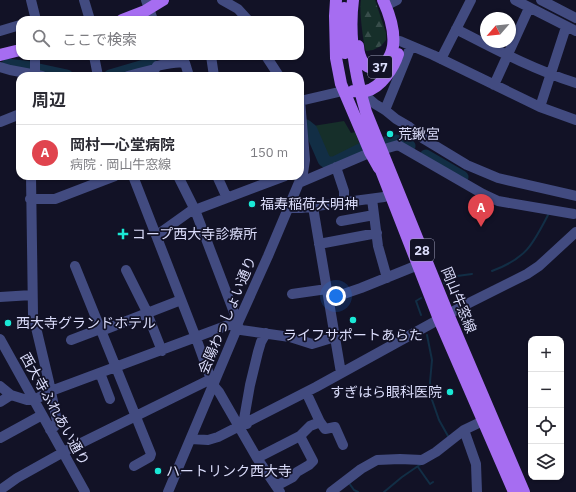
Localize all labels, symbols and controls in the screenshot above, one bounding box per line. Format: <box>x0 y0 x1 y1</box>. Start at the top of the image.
north arrow <box>480 12 516 48</box>
search box <box>16 16 304 60</box>
icon: search <box>30 27 52 49</box>
text: ここで検索 <box>62 30 137 49</box>
road number: 37 <box>368 56 392 78</box>
text: 周辺 <box>32 89 66 111</box>
place label: 荒鍬宮 <box>398 125 440 143</box>
marker: 荒鍬宮 <box>385 129 395 139</box>
text: 岡村一心堂病院 <box>70 135 175 154</box>
text: A <box>41 144 49 161</box>
text: 150 m <box>250 144 288 161</box>
text: 病院 · 岡山牛窓線 <box>70 156 171 173</box>
pin: A <box>468 194 494 227</box>
place label: 福寿稲荷大明神 <box>260 195 358 213</box>
marker: 福寿稲荷大明神 <box>247 199 257 209</box>
place label: コープ西大寺診療所 <box>132 225 257 243</box>
marker: コープ西大寺診療所 <box>117 228 129 240</box>
road number: 28 <box>410 239 434 261</box>
street label: 会陽わっしょい通り <box>194 253 260 377</box>
street label: 岡山牛窓線 <box>438 264 480 336</box>
your location <box>326 286 346 306</box>
place label: 西大寺グランドホテル <box>16 314 156 332</box>
marker: ライフサポートあらた <box>348 315 358 325</box>
marker: 西大寺グランドホテル <box>3 318 13 328</box>
place label: ライフサポートあらた <box>283 326 423 344</box>
map controls <box>528 336 564 480</box>
button: + <box>528 336 564 372</box>
street label: 西大寺ふれあい通り <box>17 350 93 468</box>
button: − <box>528 372 564 408</box>
place label: すぎはら眼科医院 <box>330 383 442 401</box>
marker: すぎはら眼科医院 <box>445 387 455 397</box>
button: locate <box>528 408 564 444</box>
button: layers <box>528 444 564 480</box>
place label: ハートリンク西大寺 <box>166 462 292 480</box>
marker: ハートリンク西大寺 <box>153 466 163 476</box>

